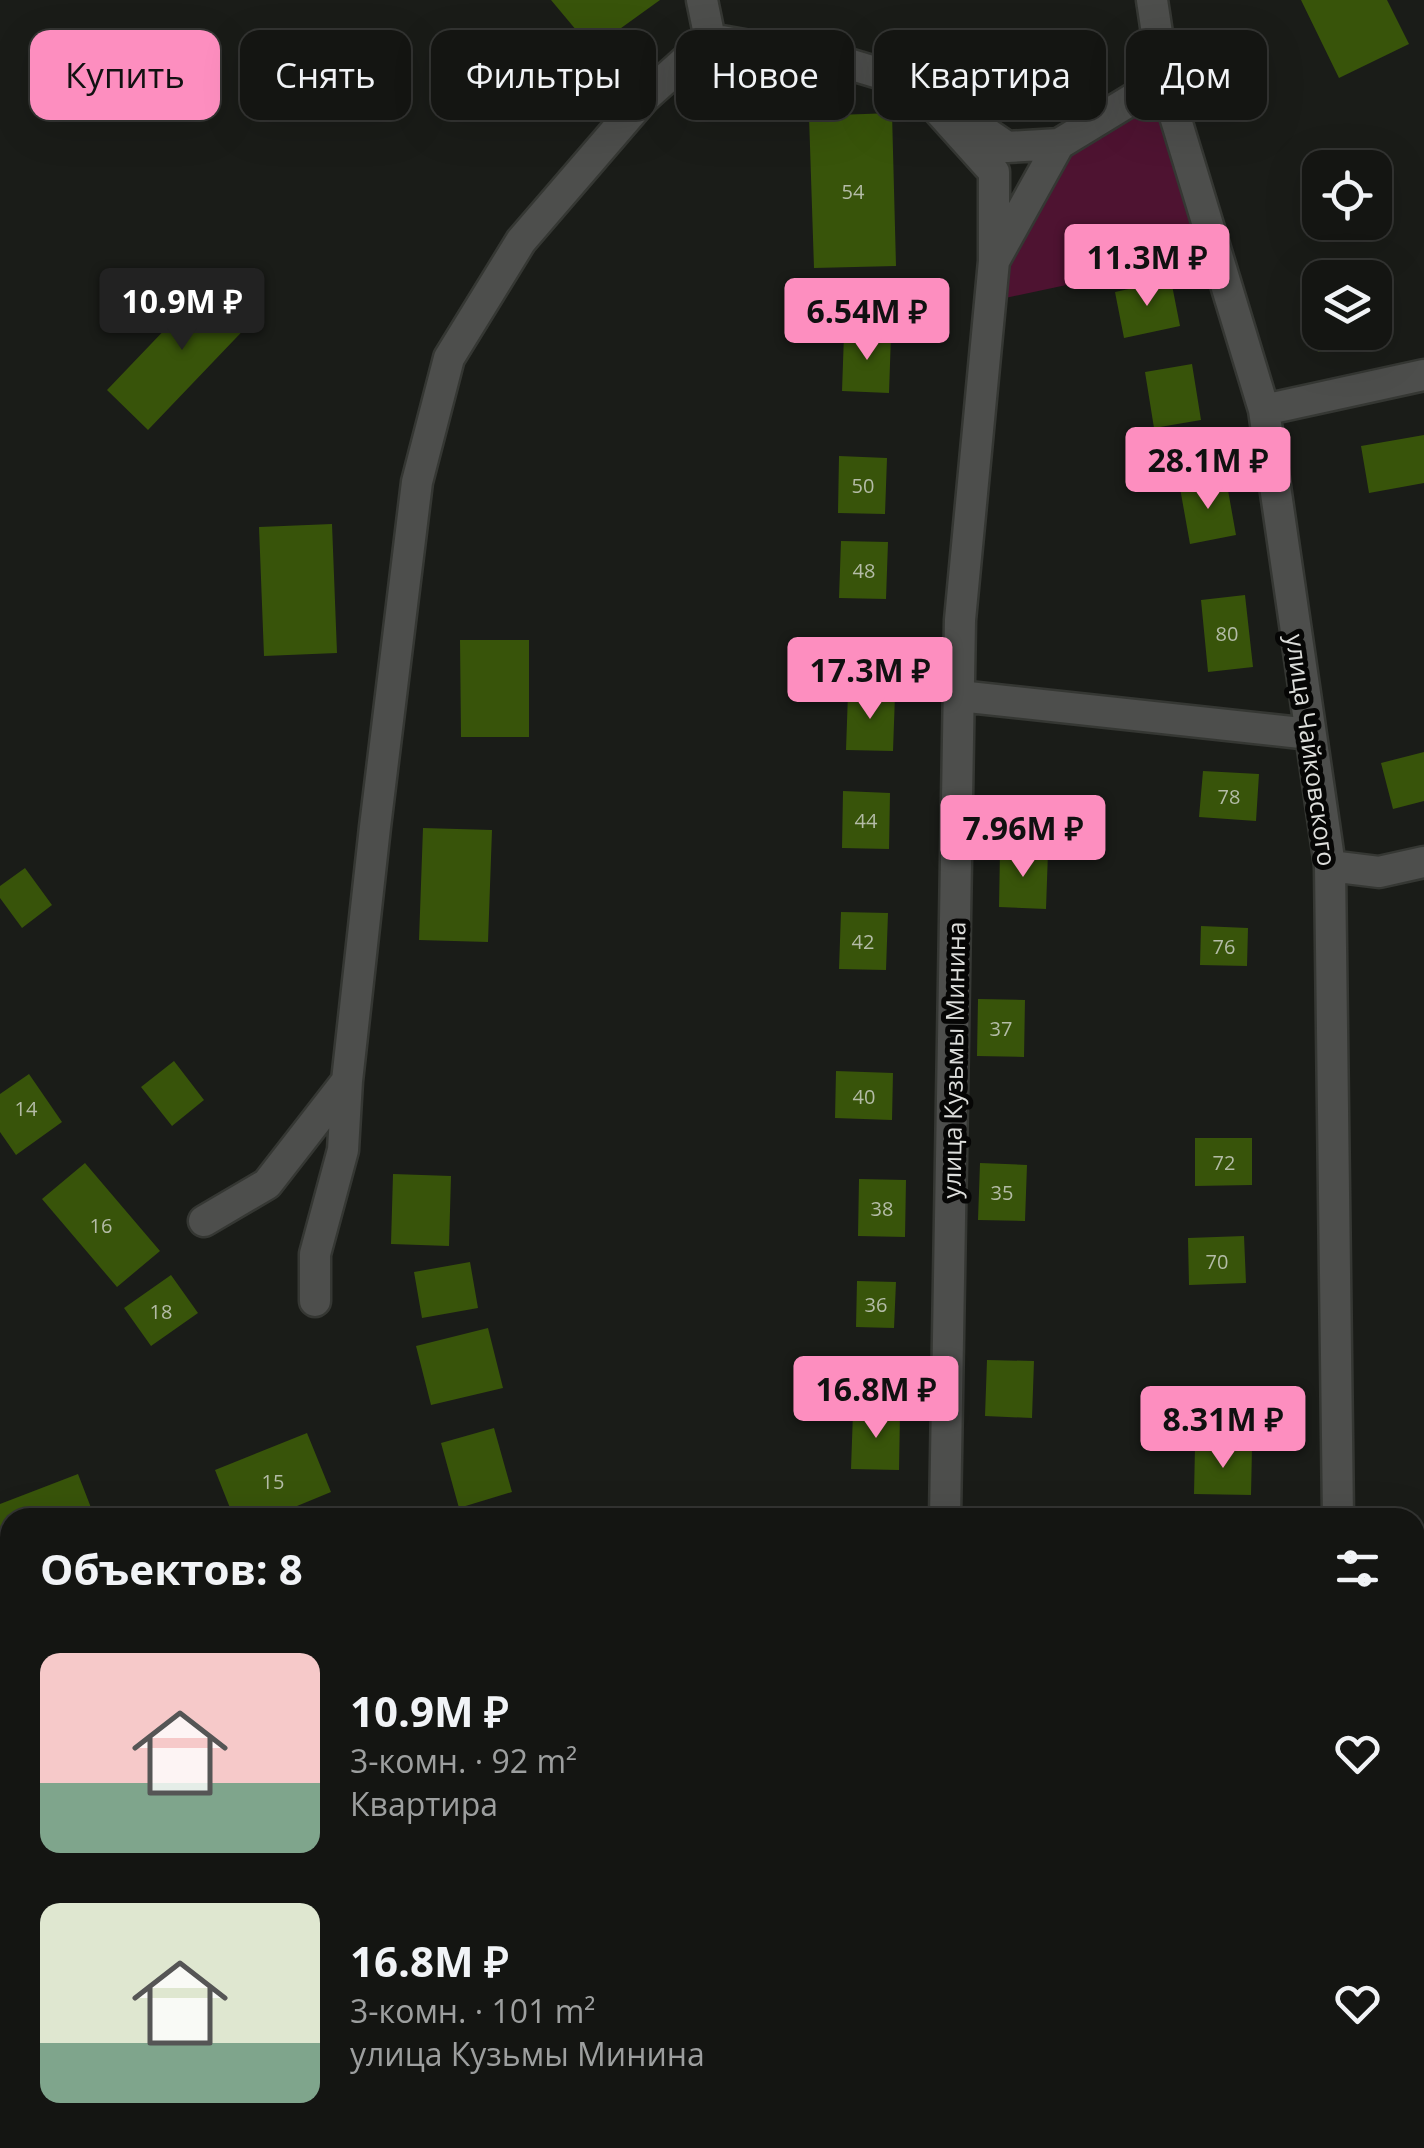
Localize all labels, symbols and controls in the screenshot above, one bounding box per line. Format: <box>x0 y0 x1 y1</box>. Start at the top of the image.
chip: Купить <box>30 30 220 120</box>
chip: Снять <box>240 30 411 120</box>
chip: Фильтры <box>431 30 656 120</box>
chip: Новое <box>676 30 854 120</box>
chip: Квартира <box>874 30 1106 120</box>
chip: Дом <box>1126 30 1267 120</box>
map controls <box>1302 150 1392 350</box>
button: locate <box>1302 150 1392 240</box>
house number: 54 <box>842 178 865 205</box>
pin: 11.3M ₽ <box>1055 224 1239 309</box>
text: 11.3M ₽ <box>1086 235 1208 278</box>
button: layers <box>1302 260 1392 350</box>
pin: 10.9M ₽ <box>90 268 274 353</box>
pin: 6.54M ₽ <box>775 278 959 363</box>
text: 10.9M ₽ <box>121 279 243 322</box>
text: 6.54M ₽ <box>806 289 928 332</box>
pin: 28.1M ₽ <box>1116 427 1300 512</box>
text: 28.1M ₽ <box>1147 438 1269 481</box>
house number: 50 <box>852 472 874 499</box>
house number: 48 <box>853 557 875 584</box>
house number: 80 <box>1216 620 1238 647</box>
street label: улица Чайковского <box>1279 632 1345 868</box>
pin: 17.3M ₽ <box>778 637 962 722</box>
text: 17.3M ₽ <box>809 648 931 691</box>
house number: 78 <box>1218 783 1240 810</box>
pin: 7.96M ₽ <box>931 795 1115 880</box>
text: 7.96M ₽ <box>962 806 1084 849</box>
house number: 44 <box>855 807 878 834</box>
street label: улица Кузьмы Минина <box>934 921 972 1199</box>
house number: 42 <box>852 928 874 955</box>
house number: 76 <box>1213 933 1235 960</box>
house number: 37 <box>990 1015 1012 1042</box>
house number: 40 <box>853 1083 875 1110</box>
house number: 14 <box>15 1095 38 1122</box>
house number: 72 <box>1213 1149 1235 1176</box>
house number: 35 <box>991 1179 1013 1206</box>
house number: 38 <box>871 1195 893 1222</box>
house number: 16 <box>90 1212 112 1239</box>
house number: 70 <box>1206 1248 1228 1275</box>
house number: 36 <box>865 1291 887 1318</box>
house number: 18 <box>150 1298 172 1325</box>
pin: 16.8M ₽ <box>784 1356 968 1441</box>
text: 16.8M ₽ <box>815 1367 937 1410</box>
pin: 8.31M ₽ <box>1131 1386 1315 1471</box>
text: 8.31M ₽ <box>1162 1397 1284 1440</box>
house number: 15 <box>262 1468 284 1495</box>
text: Объектов: 8 <box>40 1540 303 1597</box>
icon: filters <box>1330 1541 1385 1596</box>
text: 10.9M ₽ <box>350 1682 509 1739</box>
icon: home <box>120 1693 240 1813</box>
icon: heart <box>1330 1726 1385 1781</box>
text: 3-комн. · 92 m² <box>350 1739 577 1782</box>
text: Квартира <box>350 1782 498 1825</box>
text: 16.8M ₽ <box>350 1932 509 1989</box>
icon: home <box>120 1943 240 2063</box>
icon: heart <box>1330 1976 1385 2031</box>
text: 3-комн. · 101 m² <box>350 1989 595 2032</box>
text: улица Кузьмы Минина <box>350 2032 705 2075</box>

